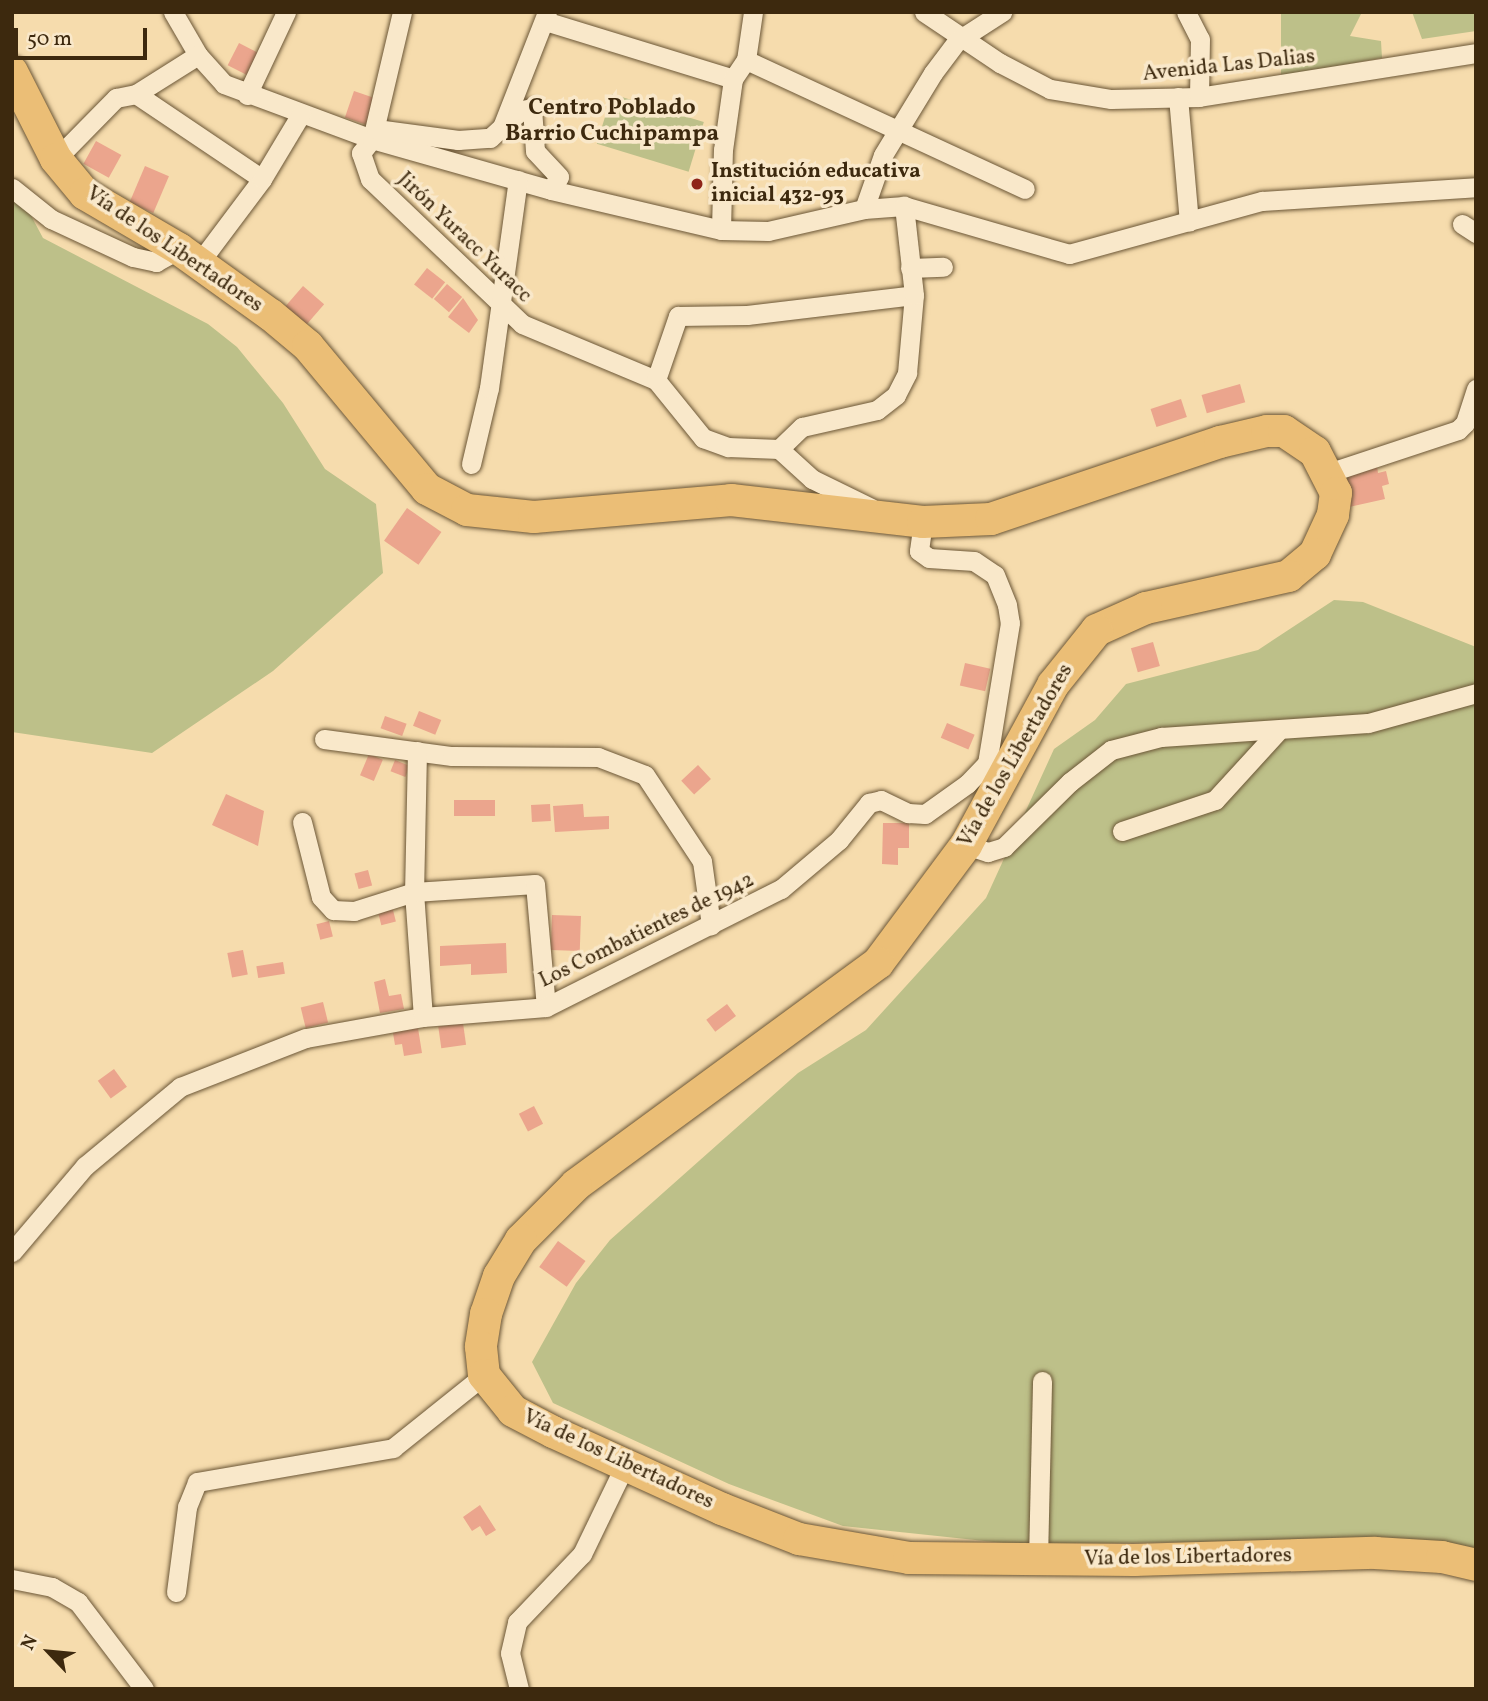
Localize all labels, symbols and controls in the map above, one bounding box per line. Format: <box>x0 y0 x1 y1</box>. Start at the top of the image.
scale bar <box>18 14 150 58</box>
text: 50 m <box>27 25 72 54</box>
street label: Avenida Las Dalias <box>1142 44 1316 88</box>
district label: Centro Poblado Barrio Cuchipampa <box>505 94 719 148</box>
place label: Institución educativa inicial 432-93 <box>711 159 921 209</box>
street label: Jirón Yuracc Yuracc <box>391 167 537 309</box>
marker: Institución educativa inicial 432-93 <box>689 176 705 192</box>
street label: Vía de los Libertadores <box>81 181 267 319</box>
street label: Vía de los Libertadores <box>953 660 1079 852</box>
street label: Los Combatientes de 1942 <box>535 868 759 994</box>
street label: Vía de los Libertadores <box>519 1405 717 1515</box>
street label: Vía de los Libertadores <box>1084 1544 1292 1572</box>
north arrow <box>14 1617 84 1687</box>
text: N <box>15 1631 45 1655</box>

